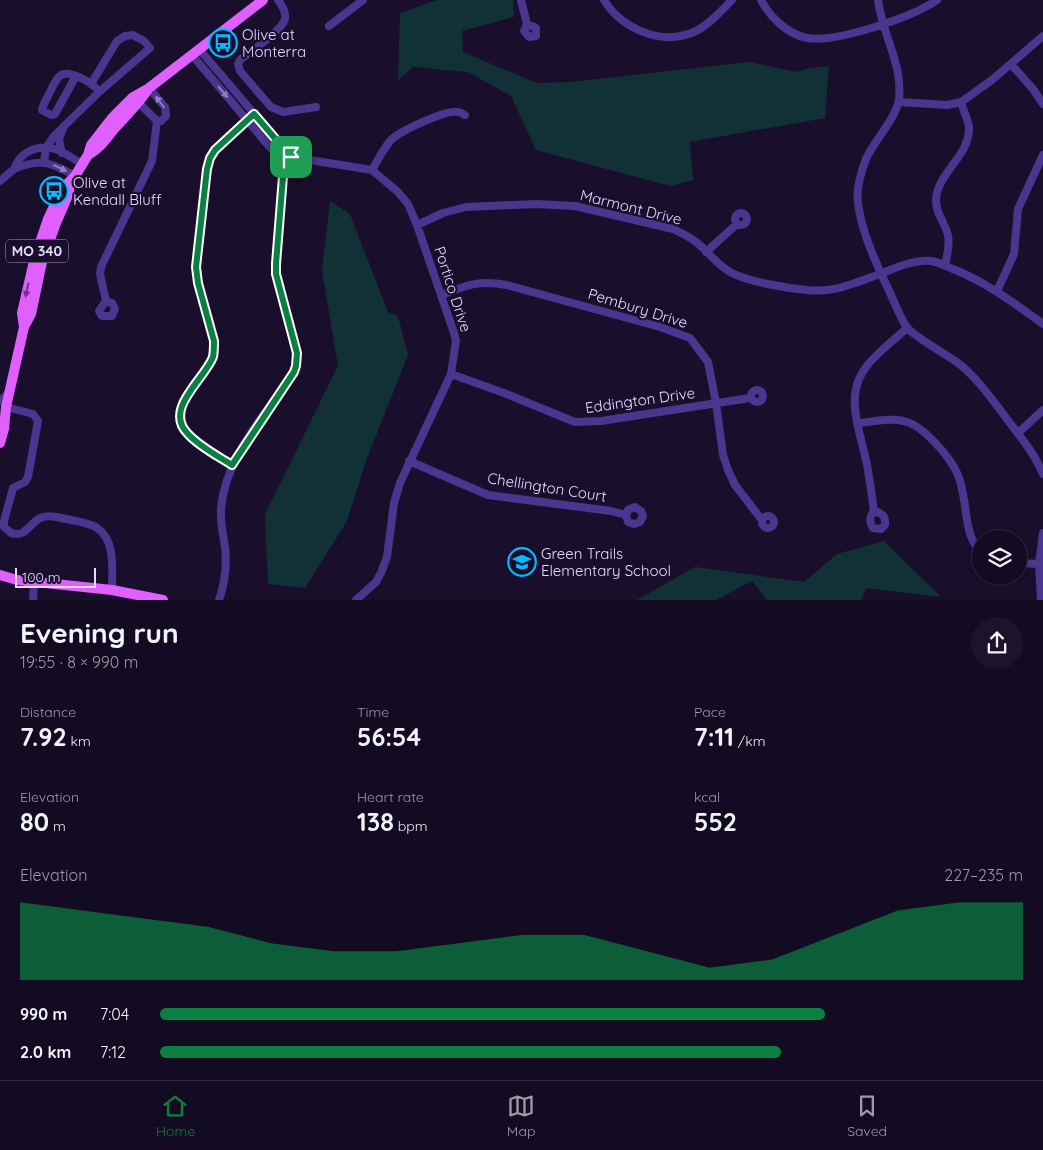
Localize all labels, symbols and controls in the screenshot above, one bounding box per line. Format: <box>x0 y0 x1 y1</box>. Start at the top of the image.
place label: Olive at Monterra <box>242 25 306 61</box>
bus stop icon: Olive at Monterra <box>208 28 238 58</box>
one-way arrow <box>218 85 229 98</box>
one-way arrow <box>155 96 166 109</box>
pin <box>270 136 312 178</box>
icon: arrive <box>277 143 305 171</box>
one-way arrow <box>52 164 67 173</box>
place label: Olive at Kendall Bluff <box>73 173 162 209</box>
bus stop icon: Olive at Kendall Bluff <box>39 176 69 206</box>
street label: Marmont Drive <box>578 185 684 229</box>
road number: MO 340 <box>6 240 68 262</box>
street label: Portico Drive <box>430 244 476 334</box>
one-way arrow <box>22 283 30 299</box>
street label: Pembury Drive <box>586 284 690 332</box>
street label: Eddington Drive <box>584 383 696 417</box>
street label: Chellington Court <box>486 468 608 506</box>
map controls <box>972 530 1027 585</box>
button: layers <box>972 530 1027 585</box>
place label: Green Trails Elementary School <box>541 544 671 580</box>
school or university icon: Green Trails Elementary School <box>507 547 537 577</box>
scale bar <box>15 565 96 588</box>
text: 100 m <box>22 568 60 586</box>
text: Evening run <box>20 615 179 650</box>
button: share <box>971 617 1023 669</box>
text: 19:55 · 8 × 990 m <box>20 652 138 672</box>
text: Distance <box>20 703 76 721</box>
text: Time <box>357 703 389 721</box>
text: Pace <box>694 703 726 721</box>
text: 7.92 <box>20 721 67 752</box>
text: 56:54 <box>357 721 421 752</box>
text: 7:11 <box>694 721 734 752</box>
text: km <box>67 732 91 750</box>
text: /km <box>734 732 765 750</box>
text: Elevation <box>20 788 79 806</box>
text: Heart rate <box>357 788 424 806</box>
text: kcal <box>694 788 720 806</box>
text: 80 <box>20 806 49 837</box>
text: 138 <box>357 806 394 837</box>
text: 552 <box>694 806 737 837</box>
text: m <box>49 817 66 835</box>
text: bpm <box>394 817 427 835</box>
text: Elevation <box>20 865 87 885</box>
text: 227–235 m <box>944 865 1023 885</box>
text: 990 m <box>20 1004 67 1024</box>
text: 7:04 <box>100 1004 129 1024</box>
text: 2.0 km <box>20 1042 71 1062</box>
text: 7:12 <box>100 1042 126 1062</box>
tab: Home <box>156 1092 195 1140</box>
tab: Map <box>507 1092 535 1140</box>
tab: Saved <box>847 1092 887 1140</box>

